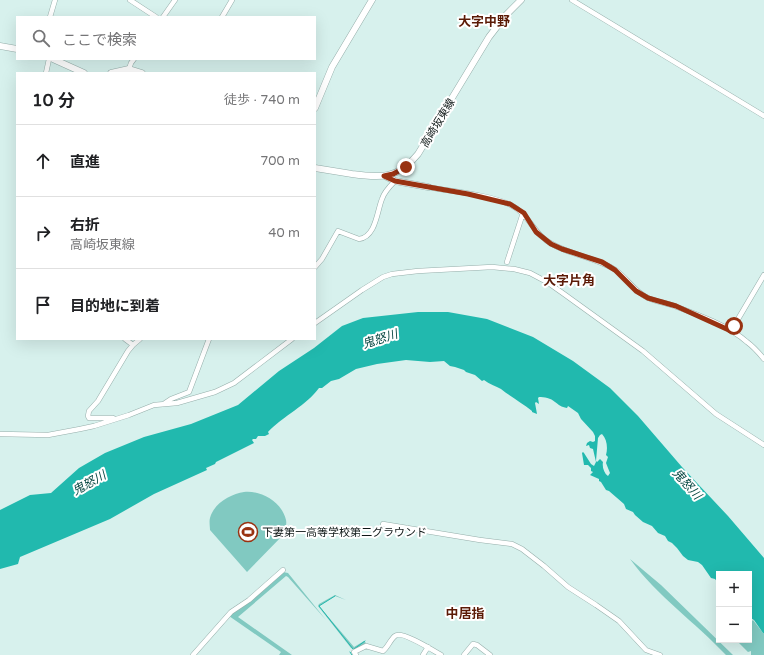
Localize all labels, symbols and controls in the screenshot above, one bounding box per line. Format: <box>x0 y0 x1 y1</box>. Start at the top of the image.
district label: 大字中野 <box>458 14 510 30</box>
search box <box>16 16 316 60</box>
icon: search <box>30 27 52 49</box>
text: ここで検索 <box>62 31 137 49</box>
text: 10 分 <box>32 90 75 111</box>
text: 徒歩 · 740 m <box>224 92 300 108</box>
street label: 高崎坂東線 <box>418 96 458 150</box>
icon: ahead <box>32 150 54 172</box>
text: 直進 <box>70 153 100 171</box>
text: 700 m <box>260 153 300 169</box>
route end <box>397 158 415 176</box>
text: 右折 <box>70 216 100 234</box>
icon: right <box>32 222 54 244</box>
text: 40 m <box>268 225 300 241</box>
text: 高崎坂東線 <box>70 237 135 253</box>
district label: 大字片角 <box>543 273 595 289</box>
icon: arrive <box>32 294 54 316</box>
text: 目的地に到着 <box>70 297 160 315</box>
route start <box>725 317 743 335</box>
water label: 鬼怒川 <box>361 326 401 351</box>
water label: 鬼怒川 <box>670 466 706 504</box>
water label: 鬼怒川 <box>70 467 110 498</box>
sports icon: 下妻第一高等学校第二グラウンド <box>237 521 259 543</box>
place label: 下妻第一高等学校第二グラウンド <box>262 526 427 539</box>
map controls <box>716 571 752 643</box>
button: + <box>716 571 752 607</box>
district label: 中居指 <box>445 606 485 622</box>
button: − <box>716 607 752 643</box>

